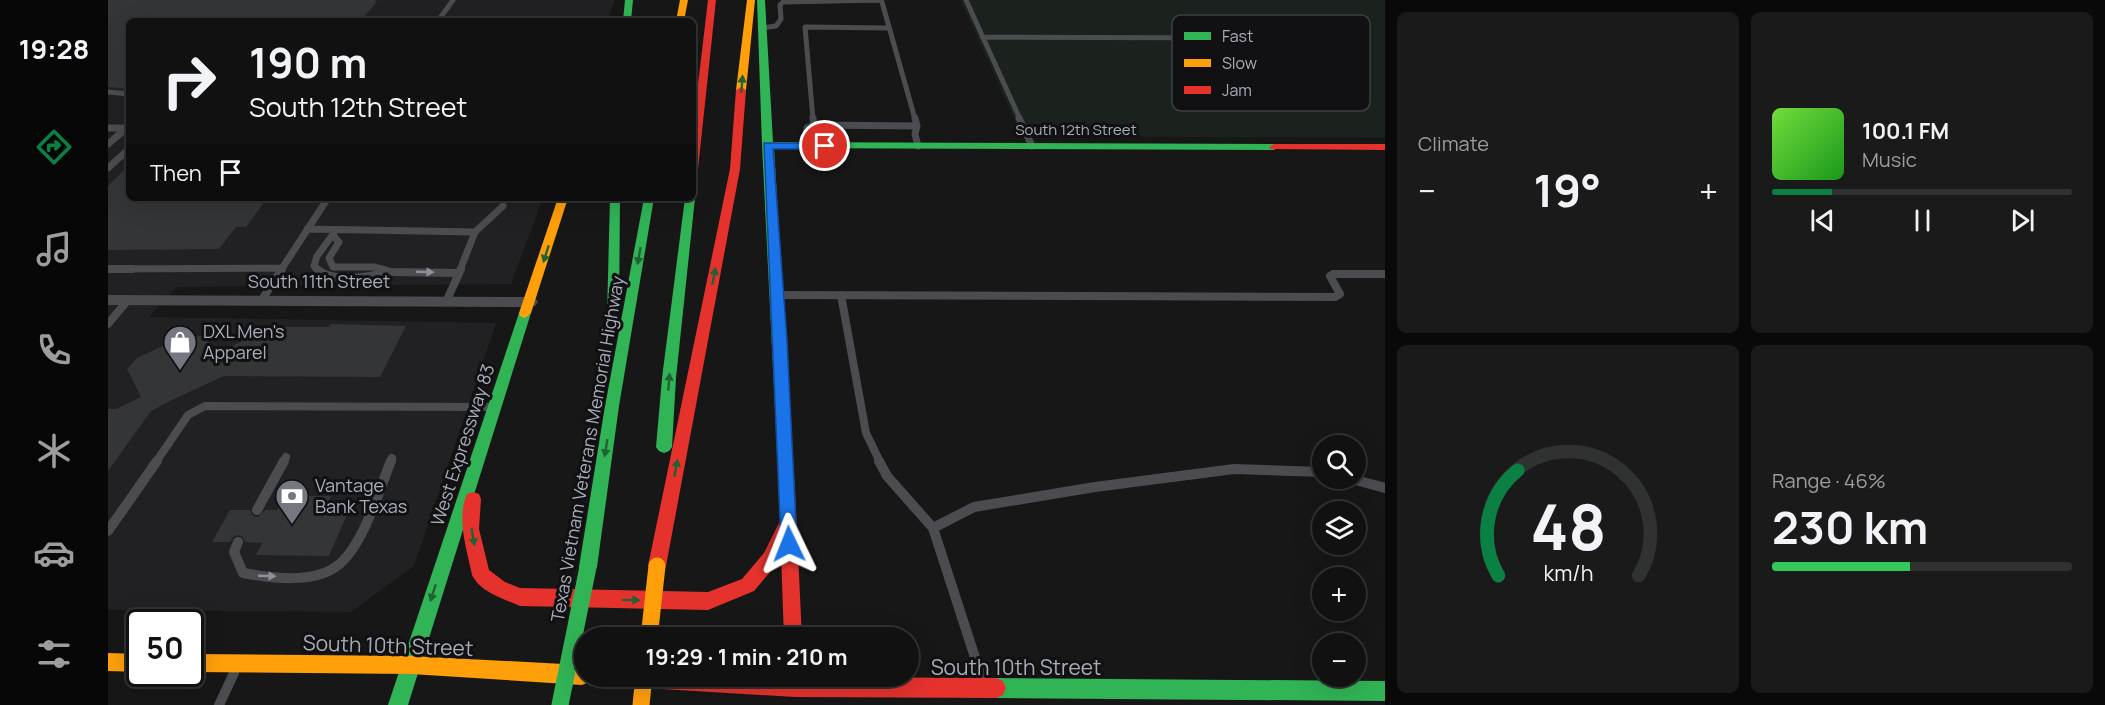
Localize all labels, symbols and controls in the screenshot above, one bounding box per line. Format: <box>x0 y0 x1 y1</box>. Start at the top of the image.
legend <box>1172 15 1370 111</box>
text: Fast <box>1222 25 1253 47</box>
text: 19:28 <box>19 30 89 67</box>
text: 190 m <box>249 33 367 91</box>
icon: right <box>150 42 228 120</box>
text: Slow <box>1222 52 1257 74</box>
one-way arrow <box>737 74 747 93</box>
text: Jam <box>1222 79 1252 101</box>
text: South 12th Street <box>249 88 467 125</box>
text: 100.1 FM <box>1862 116 1949 146</box>
street label: South 12th Street <box>1015 119 1137 140</box>
pin <box>799 120 850 171</box>
icon: directions <box>33 126 75 168</box>
icon: arrive <box>808 129 841 162</box>
text: Climate <box>1418 130 1489 157</box>
text: Music <box>1862 146 1917 173</box>
icon: arrive <box>214 156 247 189</box>
text: Then <box>150 158 202 188</box>
text: 19° <box>1533 159 1601 221</box>
text: − <box>1418 168 1436 213</box>
text: + <box>1699 168 1718 213</box>
icon: previous <box>1806 204 1839 237</box>
icon: pause <box>1906 204 1939 237</box>
icon: next <box>2006 204 2039 237</box>
icon: music <box>33 228 75 270</box>
one-way arrow <box>540 245 550 263</box>
one-way arrow <box>634 246 643 265</box>
one-way arrow <box>710 267 719 286</box>
one-way arrow <box>416 268 435 277</box>
street label: South 11th Street <box>248 269 390 293</box>
street label: Texas Vietnam Veterans Memorial Highway <box>545 273 629 624</box>
place label: DXL Men's Apparel <box>203 319 285 364</box>
shop icon: DXL Men's Apparel <box>162 324 198 371</box>
icon: phone <box>33 329 75 371</box>
street label: West Expressway 83 <box>425 361 500 529</box>
one-way arrow <box>664 373 673 392</box>
icon: climate <box>33 430 75 472</box>
map controls <box>1312 435 1366 687</box>
button: search <box>1312 435 1366 489</box>
one-way arrow <box>601 438 610 457</box>
one-way arrow <box>672 458 681 477</box>
text: Range · 46% <box>1772 467 1886 494</box>
place label: Vantage Bank Texas <box>315 473 407 518</box>
bank icon: Vantage Bank Texas <box>274 478 310 525</box>
text: 48 <box>1530 483 1606 569</box>
text: 230 km <box>1772 496 1928 558</box>
button: layers <box>1312 501 1366 555</box>
position arrow <box>757 512 821 576</box>
one-way arrow <box>469 527 478 546</box>
icon: car <box>33 532 75 574</box>
text: km/h <box>1543 558 1593 587</box>
button: + <box>1312 567 1366 621</box>
one-way arrow <box>257 571 276 581</box>
one-way arrow <box>428 584 437 602</box>
one-way arrow <box>621 595 640 604</box>
speed limit sign: 50 <box>126 609 204 687</box>
street label: South 10th Street <box>302 628 474 662</box>
icon: filters <box>33 633 75 675</box>
button: − <box>1312 633 1366 687</box>
text: 19:29 · 1 min · 210 m <box>645 642 848 672</box>
street label: South 10th Street <box>931 653 1101 681</box>

